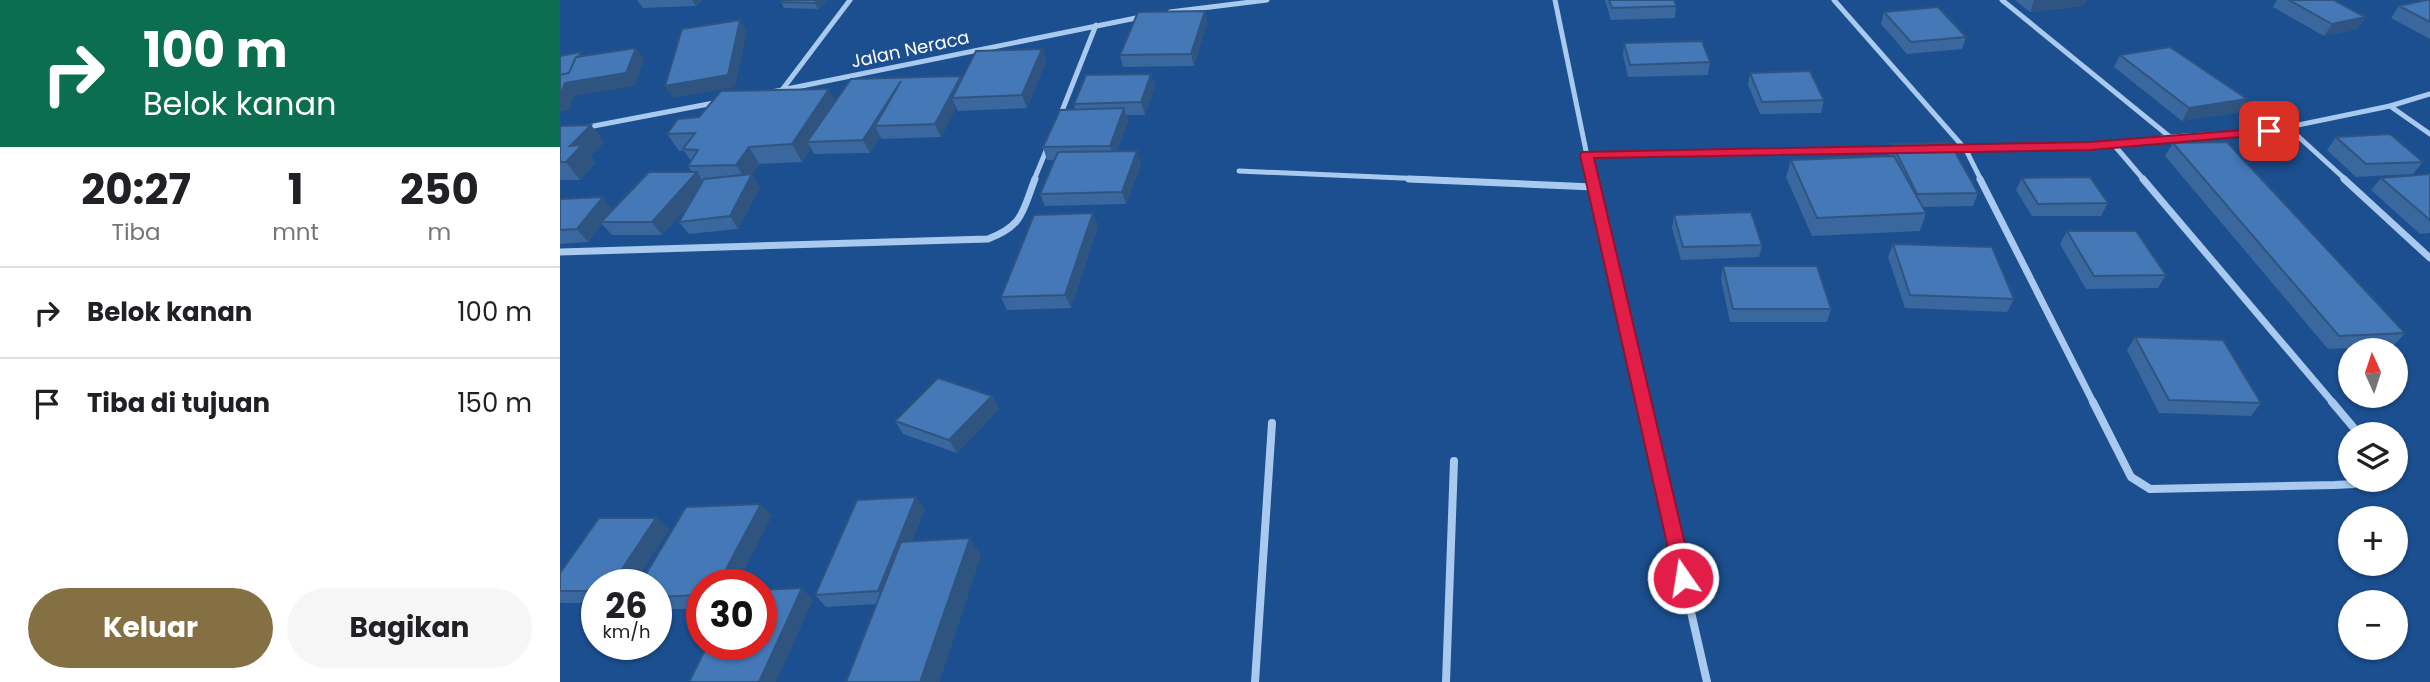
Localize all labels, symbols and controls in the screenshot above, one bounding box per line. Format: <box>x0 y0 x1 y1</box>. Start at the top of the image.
text: 100 m <box>143 16 288 84</box>
street label: Jalan Neraca <box>849 24 971 74</box>
icon: right <box>28 28 119 119</box>
text: Belok kanan <box>143 81 337 126</box>
pin <box>2239 101 2299 161</box>
icon: arrive <box>2250 112 2288 150</box>
text: 20:27 <box>81 160 191 219</box>
text: 1 <box>288 160 303 219</box>
text: 250 <box>400 160 479 219</box>
text: Tiba <box>111 216 161 248</box>
text: mnt <box>272 216 319 248</box>
text: m <box>428 216 451 248</box>
icon: right <box>28 294 66 332</box>
text: Belok kanan <box>87 294 252 330</box>
text: 100 m <box>457 294 532 330</box>
north arrow <box>2338 338 2408 408</box>
map controls <box>2338 338 2408 660</box>
icon: arrive <box>28 385 66 423</box>
text: Tiba di tujuan <box>87 385 270 421</box>
text: 150 m <box>457 385 532 421</box>
button: layers <box>2338 422 2408 492</box>
button: + <box>2338 506 2408 576</box>
position arrow <box>1646 541 1720 615</box>
speed limit sign: 30 <box>686 569 777 660</box>
text: 26 <box>605 581 648 630</box>
button: Keluar <box>28 588 273 668</box>
button: Bagikan <box>287 588 532 668</box>
button: − <box>2338 590 2408 660</box>
text: km/h <box>603 619 650 644</box>

